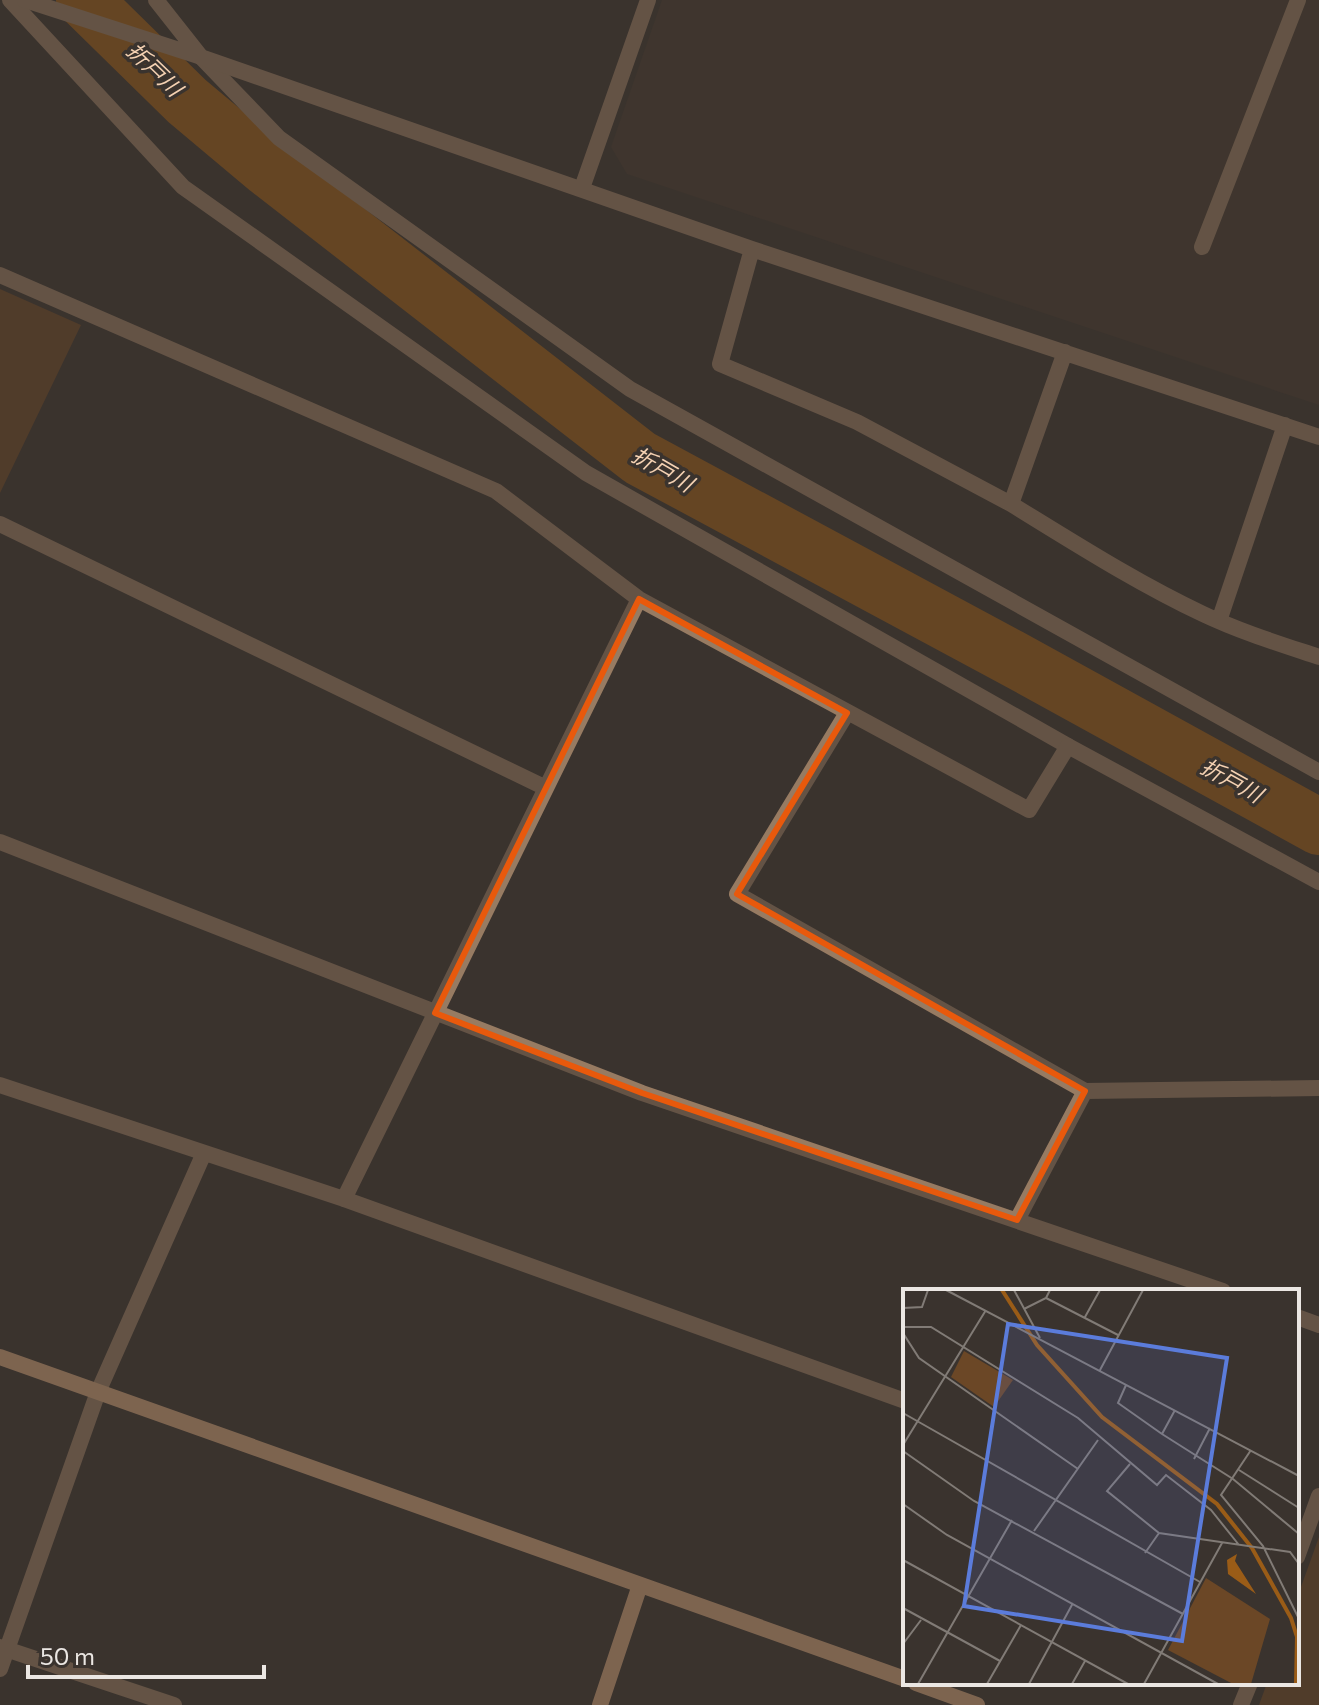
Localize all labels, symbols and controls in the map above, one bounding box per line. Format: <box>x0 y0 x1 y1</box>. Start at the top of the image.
water label: 折戸川 <box>122 36 190 103</box>
water label: 折戸川 <box>628 441 700 498</box>
water label: 折戸川 <box>1197 752 1269 809</box>
inset map <box>903 1289 1299 1685</box>
scale bar <box>28 1629 264 1679</box>
text: 50 m <box>40 1641 95 1670</box>

